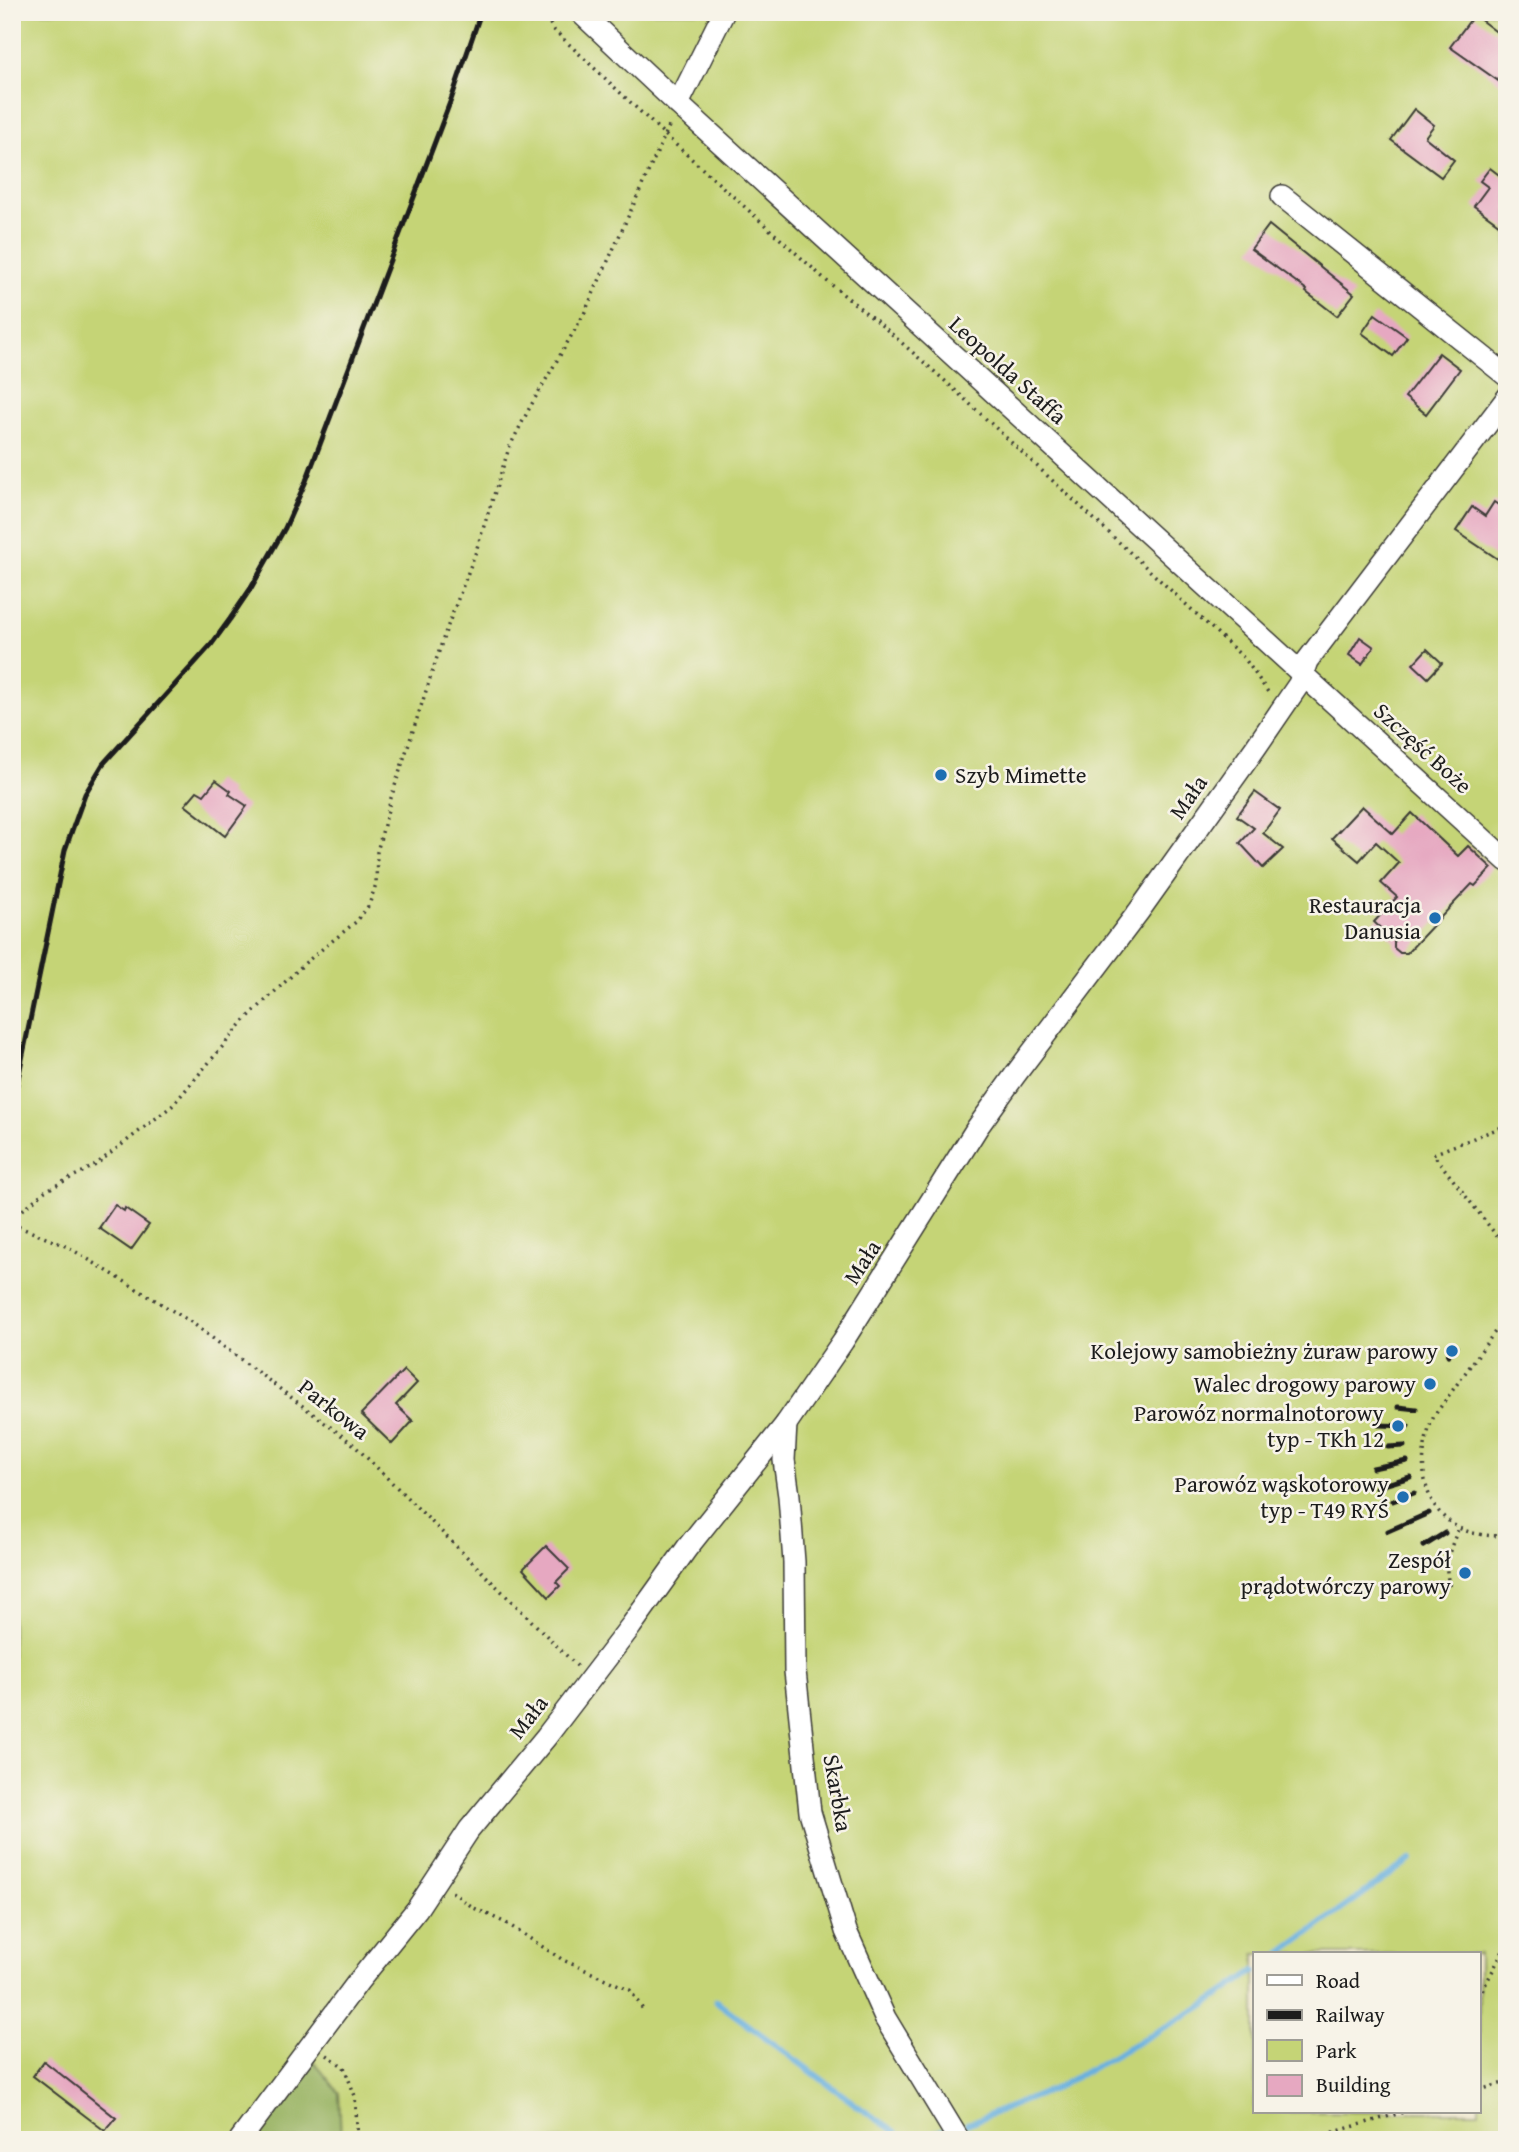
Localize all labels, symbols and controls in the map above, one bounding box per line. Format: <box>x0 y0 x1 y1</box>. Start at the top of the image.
street label: Leopolda Staffa <box>942 308 1075 432</box>
street label: Szczęść Boże <box>1367 694 1480 801</box>
place label: Szyb Mimette <box>955 758 1087 791</box>
marker: Szyb Mimette <box>933 767 949 783</box>
street label: Mała <box>1160 768 1215 826</box>
place label: Restauracja Danusia <box>1309 888 1421 947</box>
marker: Restauracja Danusia <box>1427 910 1443 926</box>
street label: Mała <box>835 1233 888 1291</box>
place label: Kolejowy samobieżny żuraw parowy <box>1091 1334 1439 1367</box>
marker: Kolejowy samobieżny żuraw parowy <box>1444 1343 1460 1359</box>
place label: Walec drogowy parowy <box>1194 1367 1417 1400</box>
street label: Parkowa <box>292 1370 377 1447</box>
marker: Walec drogowy parowy <box>1422 1376 1438 1392</box>
place label: Parowóz normalnotorowy typ - TKh 12 <box>1134 1396 1385 1455</box>
marker: Parowóz normalnotorowy typ - TKh 12 <box>1390 1418 1406 1434</box>
place label: Parowóz wąskotorowy typ - T49 RYŚ <box>1175 1467 1390 1526</box>
marker: Parowóz wąskotorowy typ - T49 RYŚ <box>1395 1489 1411 1505</box>
place label: Zespół prądotwórczy parowy <box>1241 1543 1452 1602</box>
marker: Zespół prądotwórczy parowy <box>1457 1565 1473 1581</box>
street label: Mała <box>500 1688 555 1746</box>
street label: Skarbka <box>815 1752 862 1834</box>
legend <box>1253 1952 1480 2114</box>
text: Road <box>1316 1965 1361 1996</box>
text: Railway <box>1316 1999 1385 2030</box>
text: Park <box>1316 2035 1357 2066</box>
text: Building <box>1316 2069 1391 2100</box>

